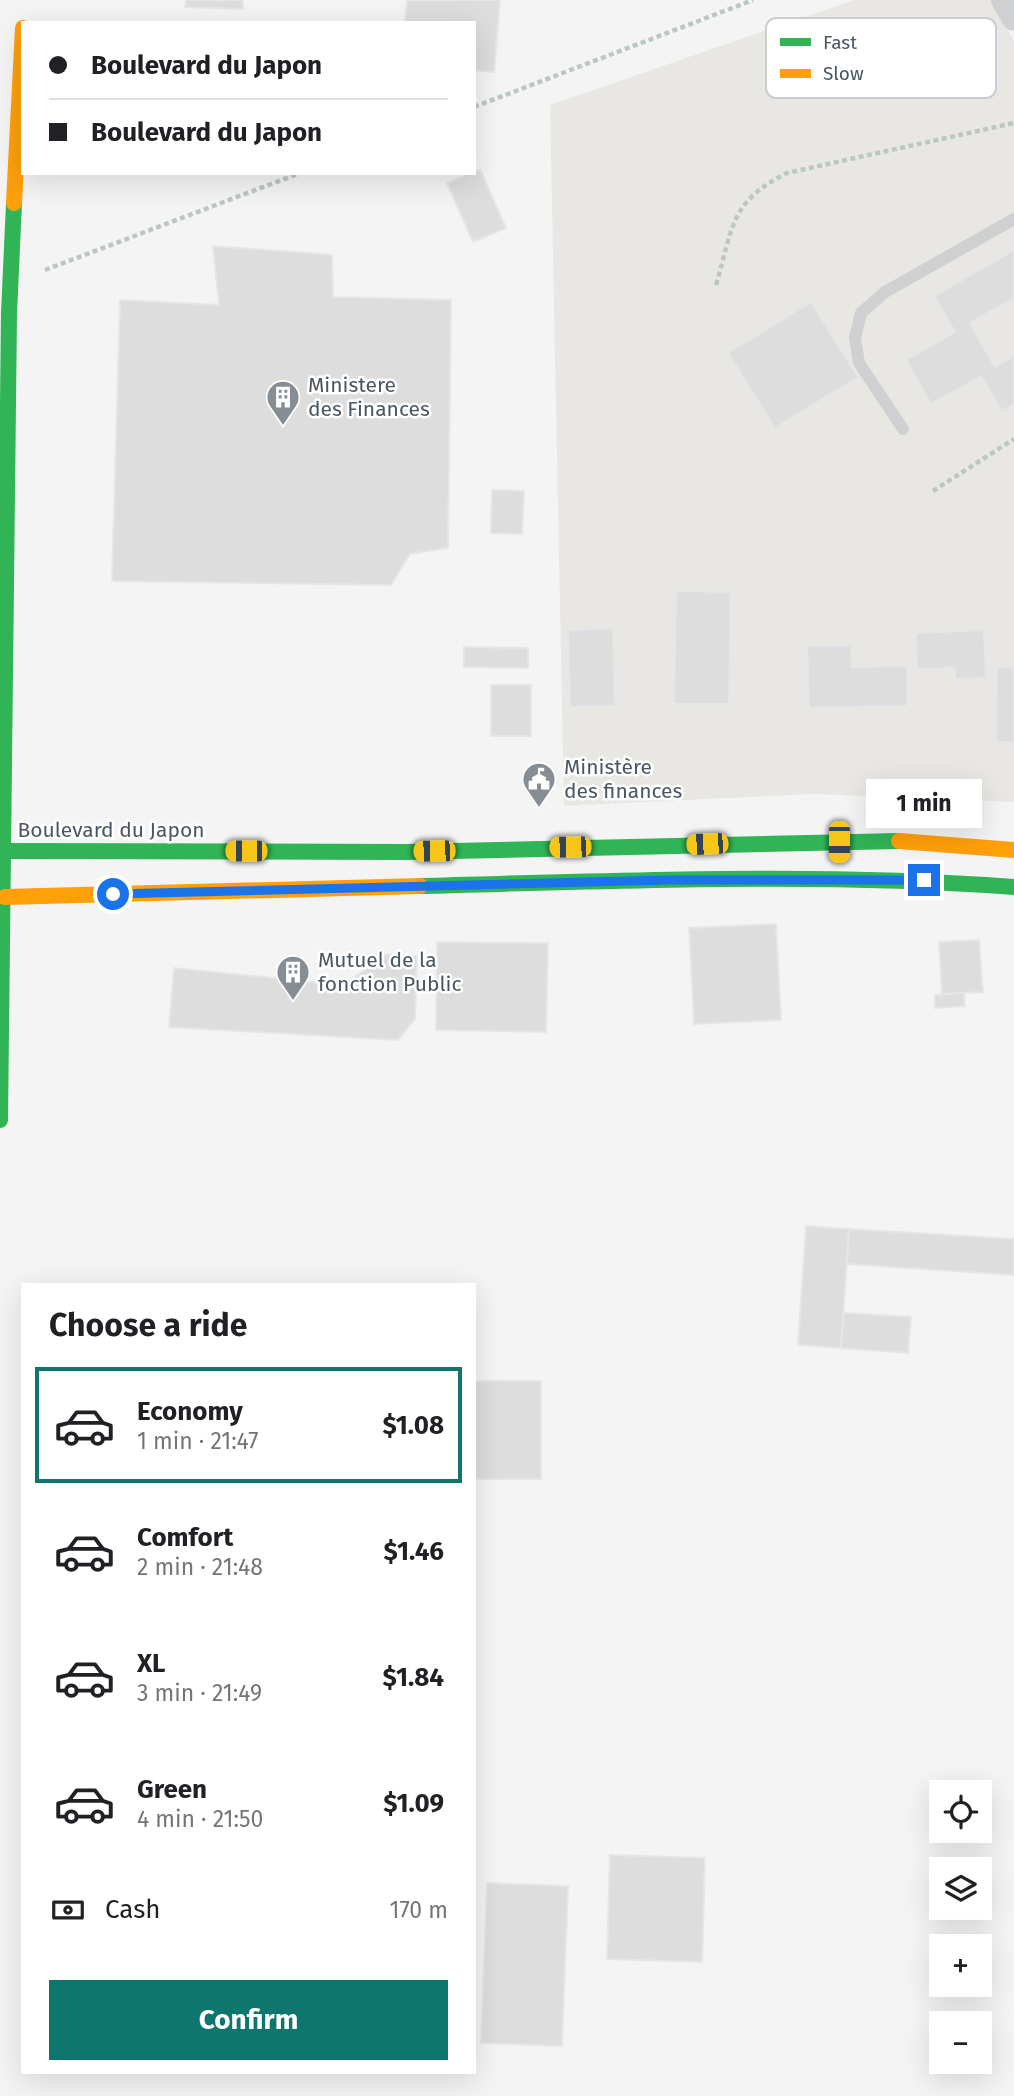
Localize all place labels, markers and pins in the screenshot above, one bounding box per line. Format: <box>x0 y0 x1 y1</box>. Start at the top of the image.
place label: Ministere des Finances <box>308 372 430 422</box>
building icon: Ministere des Finances <box>264 378 302 427</box>
place label: Ministère des finances <box>564 754 683 804</box>
public building icon: Ministère des finances <box>520 760 558 809</box>
place label: Mutuel de la fonction Public <box>318 947 462 997</box>
building icon: Mutuel de la fonction Public <box>274 953 312 1002</box>

